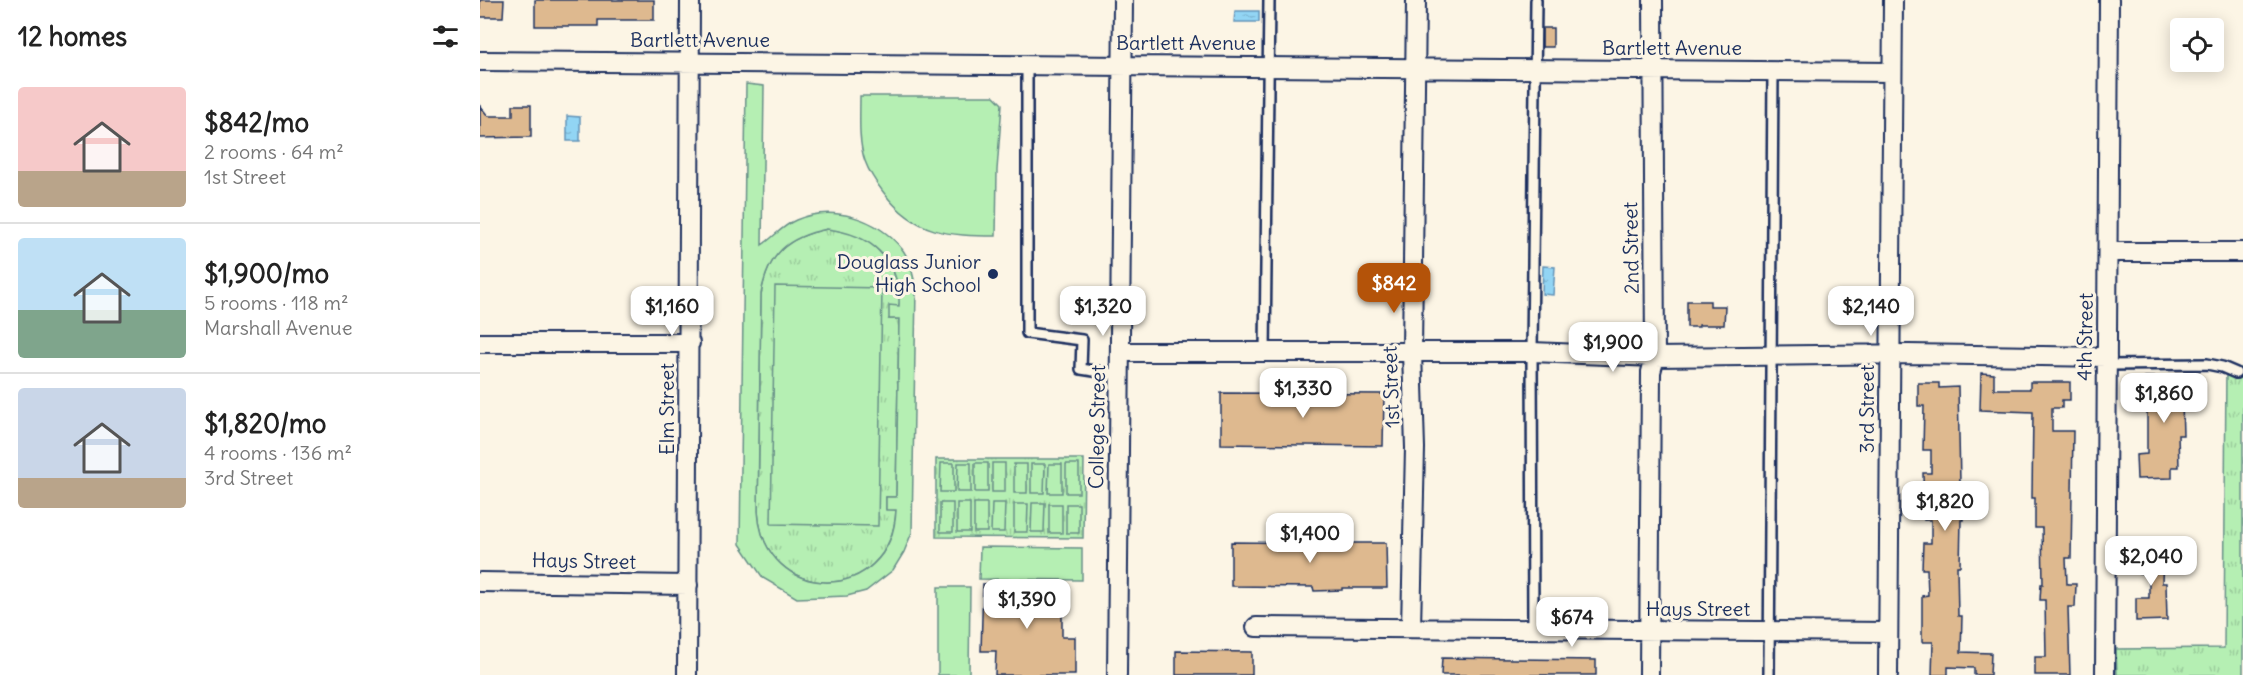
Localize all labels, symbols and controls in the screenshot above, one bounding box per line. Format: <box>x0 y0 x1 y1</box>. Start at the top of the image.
map controls <box>2170 18 2224 72</box>
button: locate <box>2170 18 2224 72</box>
text: 12 homes <box>18 20 127 53</box>
icon: filters <box>429 20 462 53</box>
street label: Bartlett Avenue <box>630 27 770 52</box>
street label: Bartlett Avenue <box>1116 30 1256 55</box>
street label: Bartlett Avenue <box>1602 35 1742 60</box>
text: $842/mo <box>204 106 309 139</box>
icon: home <box>66 111 138 183</box>
text: 2 rooms · 64 m² <box>204 139 344 164</box>
text: 1st Street <box>204 164 286 189</box>
street label: 2nd Street <box>1617 201 1644 294</box>
place label: Douglass Junior High School <box>837 249 981 297</box>
text: $1,900/mo <box>204 257 329 290</box>
icon: home <box>66 262 138 334</box>
pin: $842 <box>1358 263 1430 314</box>
marker: Douglass Junior High School <box>986 267 1000 281</box>
text: $842 <box>1371 270 1417 295</box>
pin: $1,160 <box>623 286 721 337</box>
pin: $1,320 <box>1054 286 1152 337</box>
pin: $2,140 <box>1822 286 1920 337</box>
text: 5 rooms · 118 m² <box>204 290 349 315</box>
text: $1,160 <box>645 293 699 318</box>
text: $1,320 <box>1074 293 1132 318</box>
text: $2,140 <box>1842 293 1900 318</box>
street label: 4th Street <box>2071 293 2098 381</box>
text: Marshall Avenue <box>204 315 352 340</box>
pin: $1,900 <box>1564 322 1662 373</box>
text: $1,900 <box>1583 329 1643 354</box>
street label: 1st Street <box>1377 345 1404 428</box>
street label: Elm Street <box>654 363 679 455</box>
street label: 3rd Street <box>1854 364 1879 454</box>
street label: College Street <box>1083 365 1110 489</box>
pin: $1,330 <box>1254 368 1352 419</box>
pin: $1,860 <box>2115 373 2213 424</box>
text: $1,330 <box>1274 375 1332 400</box>
text: $1,860 <box>2134 380 2194 405</box>
text: $1,820/mo <box>204 407 326 440</box>
icon: home <box>66 412 138 484</box>
text: 4 rooms · 136 m² <box>204 440 352 465</box>
text: 3rd Street <box>204 465 293 490</box>
pin: $1,820 <box>1896 481 1994 532</box>
text: $1,820 <box>1916 488 1974 513</box>
pin: $1,400 <box>1261 513 1359 564</box>
text: $1,400 <box>1280 520 1340 545</box>
pin: $2,040 <box>2102 536 2200 587</box>
text: $2,040 <box>2119 543 2183 568</box>
street label: Hays Street <box>532 547 637 574</box>
pin: $1,390 <box>978 579 1076 630</box>
text: $1,390 <box>998 586 1056 611</box>
street label: Hays Street <box>1646 596 1750 621</box>
pin: $674 <box>1536 597 1608 648</box>
text: $674 <box>1550 604 1594 629</box>

